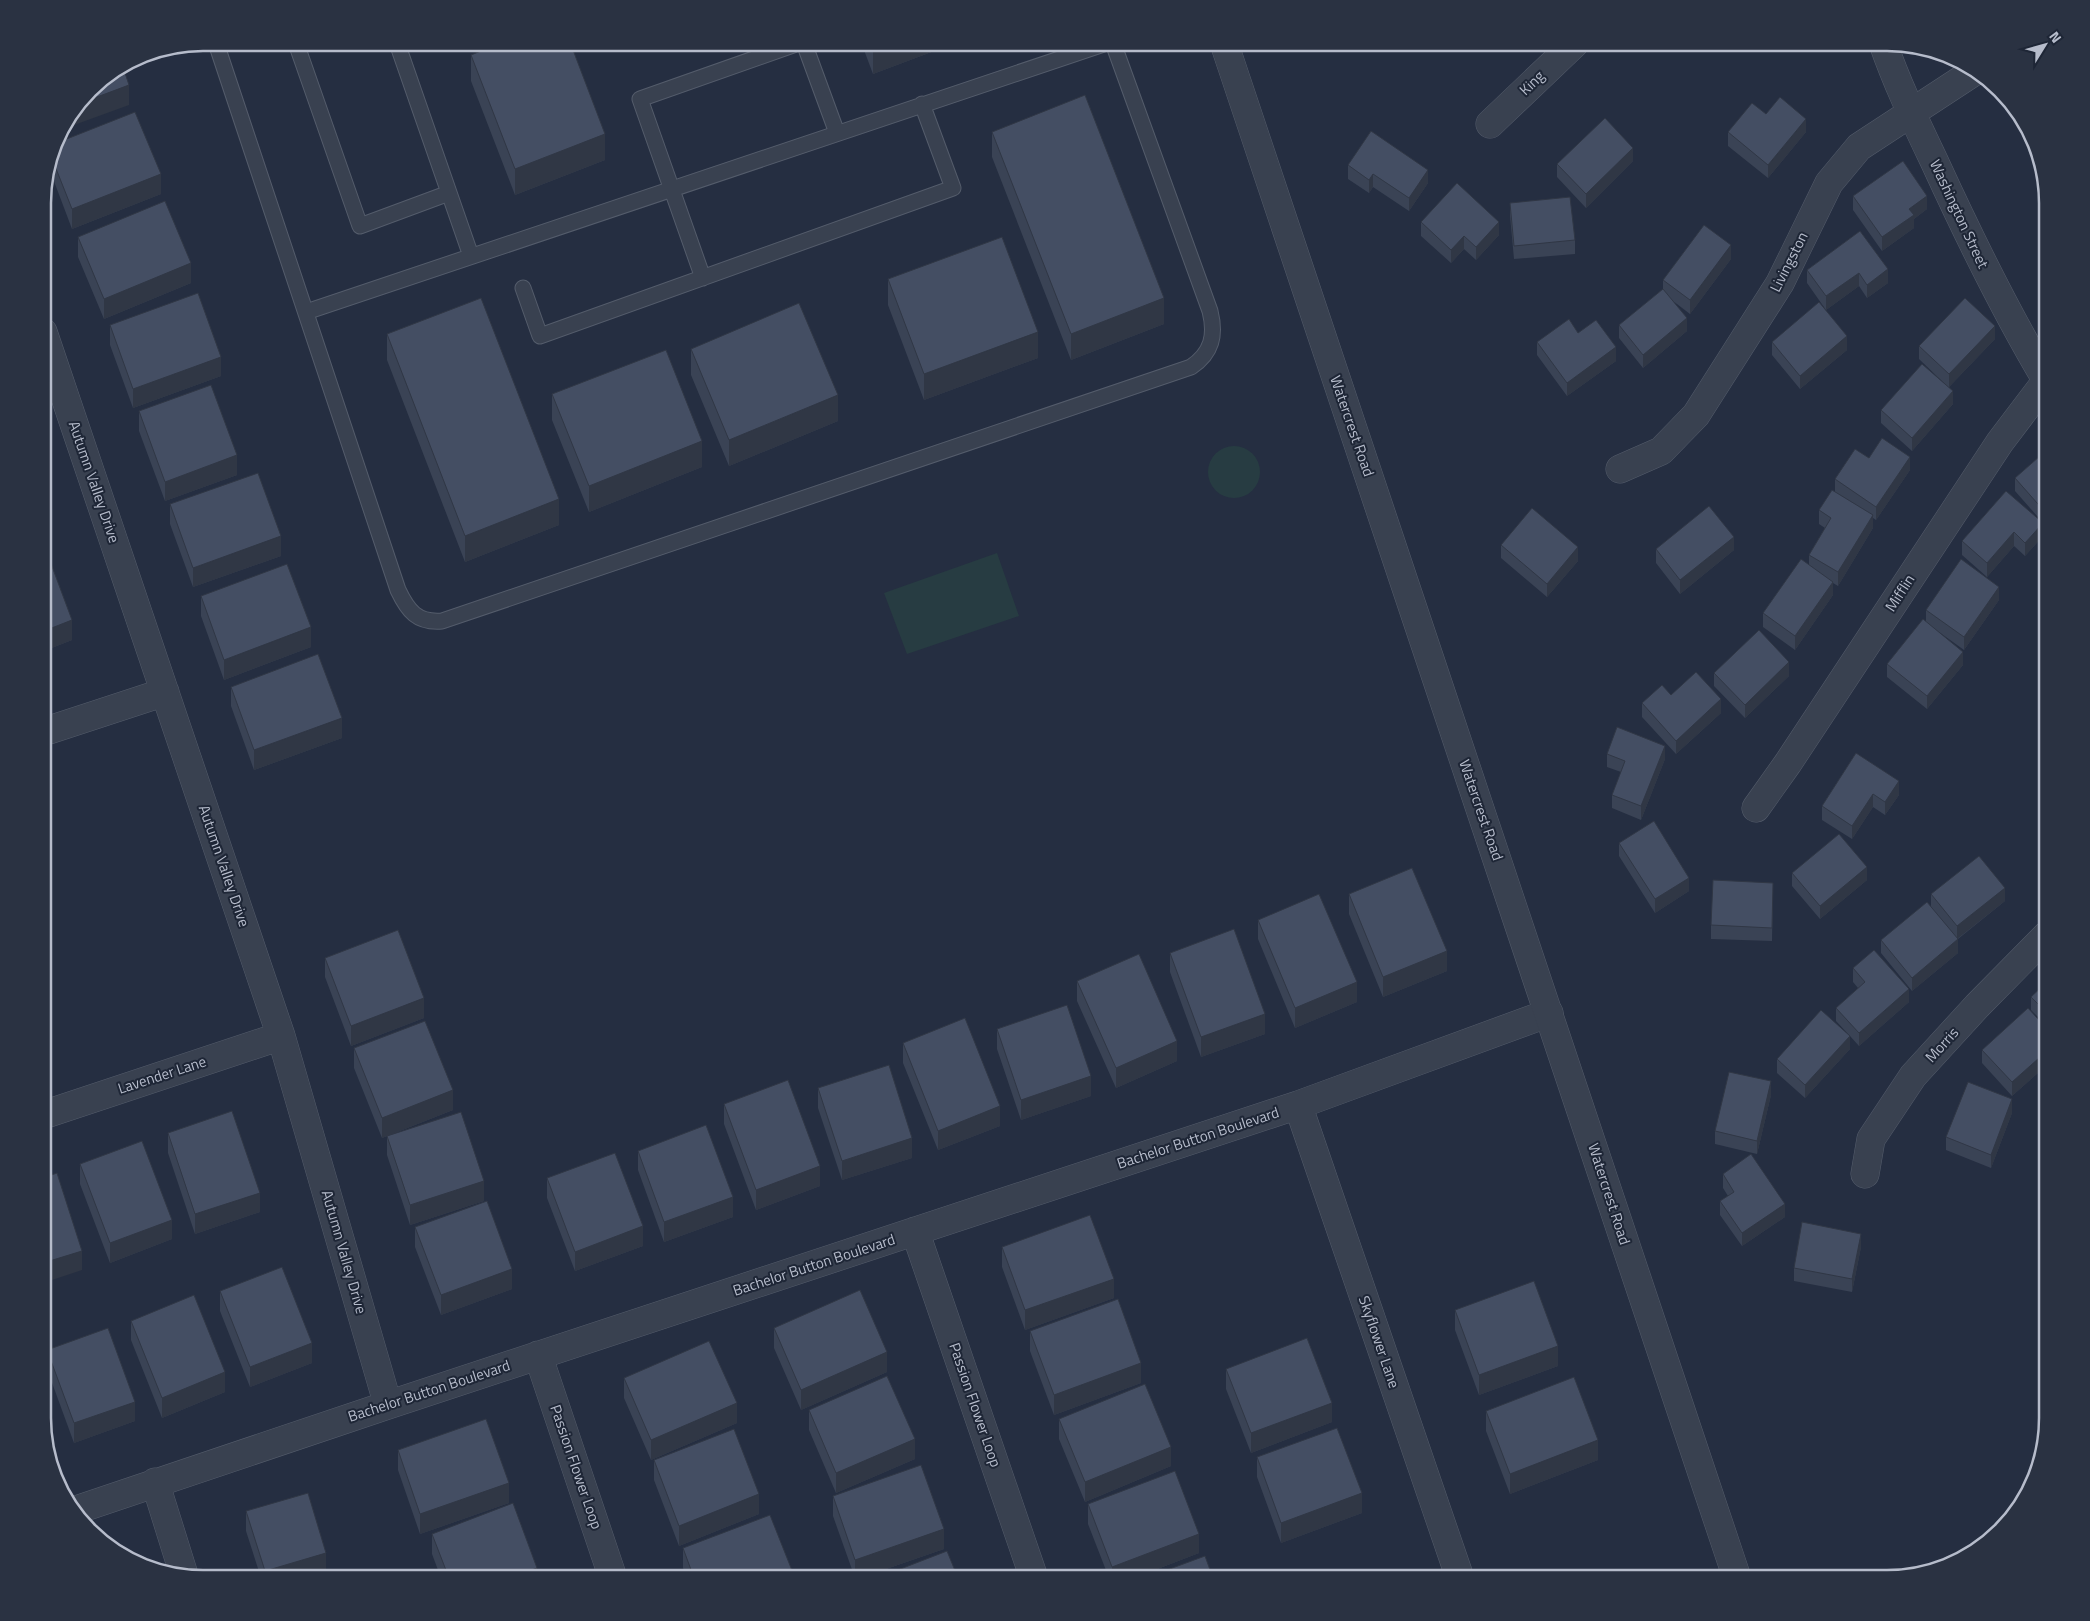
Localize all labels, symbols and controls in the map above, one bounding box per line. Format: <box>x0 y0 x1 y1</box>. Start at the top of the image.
north arrow <box>2020 20 2070 70</box>
text: N <box>2044 27 2067 47</box>
street label: King <box>1514 65 1550 100</box>
street label: Washington Street <box>1924 156 1995 273</box>
street label: Livingston <box>1764 228 1814 296</box>
street label: Watercrest Road <box>1324 372 1381 480</box>
street label: Autumn Valley Drive <box>63 418 126 546</box>
street label: Mifflin <box>1879 569 1920 616</box>
street label: Watercrest Road <box>1453 756 1510 864</box>
street label: Autumn Valley Drive <box>193 802 256 930</box>
street label: Morris <box>1919 1022 1964 1068</box>
street label: Lavender Lane <box>115 1049 209 1100</box>
street label: Bachelor Button Boulevard <box>1114 1100 1282 1175</box>
street label: Watercrest Road <box>1582 1140 1637 1248</box>
street label: Autumn Valley Drive <box>316 1187 373 1316</box>
street label: Bachelor Button Boulevard <box>730 1227 898 1302</box>
street label: Skyflower Lane <box>1353 1292 1406 1391</box>
street label: Passion Flower Loop <box>943 1339 1008 1470</box>
street label: Bachelor Button Boulevard <box>345 1353 513 1428</box>
street label: Passion Flower Loop <box>544 1401 609 1532</box>

